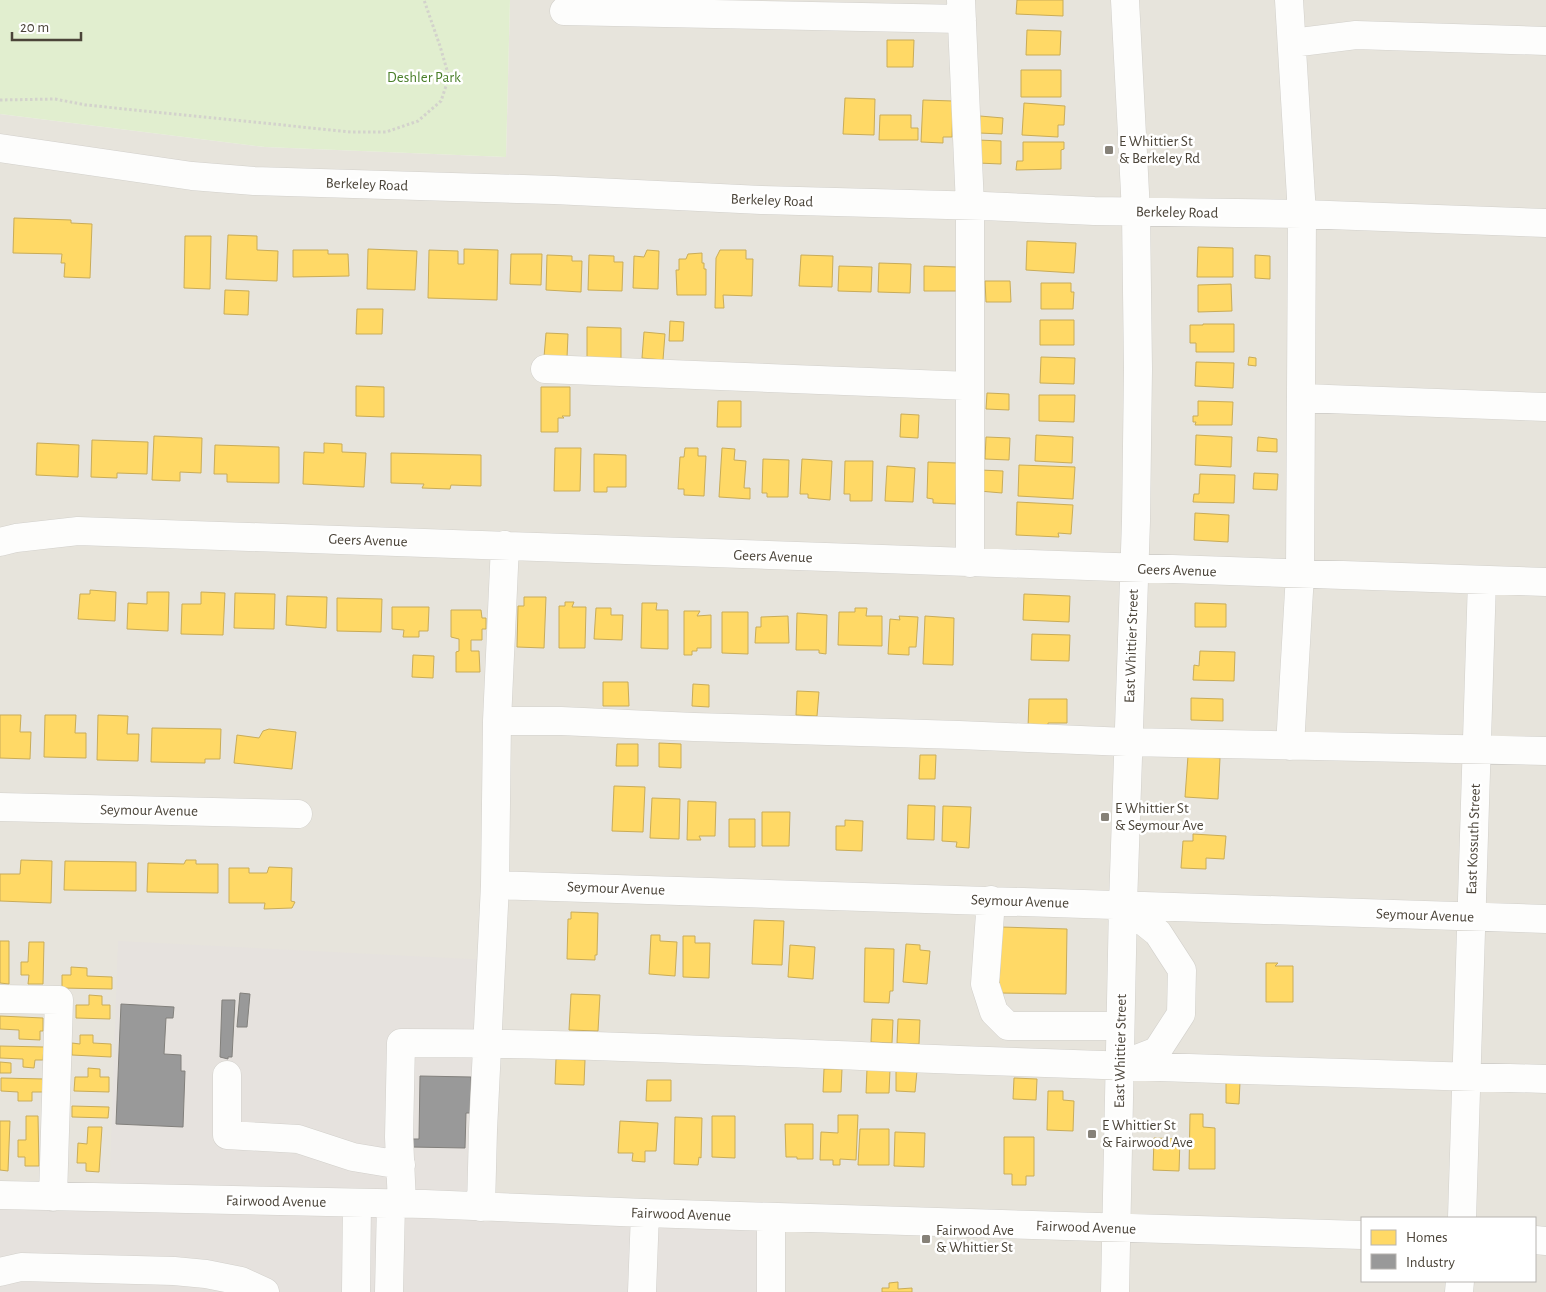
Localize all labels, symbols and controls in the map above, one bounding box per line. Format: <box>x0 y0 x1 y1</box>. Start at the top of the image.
scale bar <box>12 10 81 42</box>
text: 20 m <box>20 20 49 35</box>
park label: Deshler Park <box>387 70 461 85</box>
place label: E Whittier St & Berkeley Rd <box>1119 134 1200 166</box>
marker: E Whittier St & Berkeley Rd <box>1103 144 1115 156</box>
street label: Berkeley Road <box>325 176 409 193</box>
street label: Berkeley Road <box>730 192 814 209</box>
street label: Berkeley Road <box>1136 204 1219 221</box>
street label: Geers Avenue <box>328 532 408 549</box>
street label: Geers Avenue <box>733 548 813 565</box>
street label: Geers Avenue <box>1137 562 1217 579</box>
street label: East Whittier Street <box>1122 589 1141 703</box>
street label: East Kossuth Street <box>1464 783 1483 895</box>
place label: E Whittier St & Seymour Ave <box>1115 801 1204 833</box>
street label: Seymour Avenue <box>100 802 198 819</box>
marker: E Whittier St & Seymour Ave <box>1099 811 1111 823</box>
street label: Seymour Avenue <box>567 879 665 898</box>
street label: Seymour Avenue <box>971 892 1069 911</box>
street label: Seymour Avenue <box>1376 906 1474 925</box>
street label: East Whittier Street <box>1112 994 1129 1108</box>
place label: E Whittier St & Fairwood Ave <box>1102 1118 1193 1150</box>
marker: E Whittier St & Fairwood Ave <box>1086 1128 1098 1140</box>
street label: Fairwood Avenue <box>226 1193 326 1210</box>
street label: Fairwood Avenue <box>631 1205 731 1224</box>
legend <box>1361 1217 1536 1282</box>
street label: Fairwood Avenue <box>1036 1218 1136 1237</box>
place label: Fairwood Ave & Whittier St <box>936 1223 1014 1255</box>
text: Homes <box>1406 1230 1448 1245</box>
marker: Fairwood Ave & Whittier St <box>920 1233 932 1245</box>
text: Industry <box>1406 1255 1455 1270</box>

